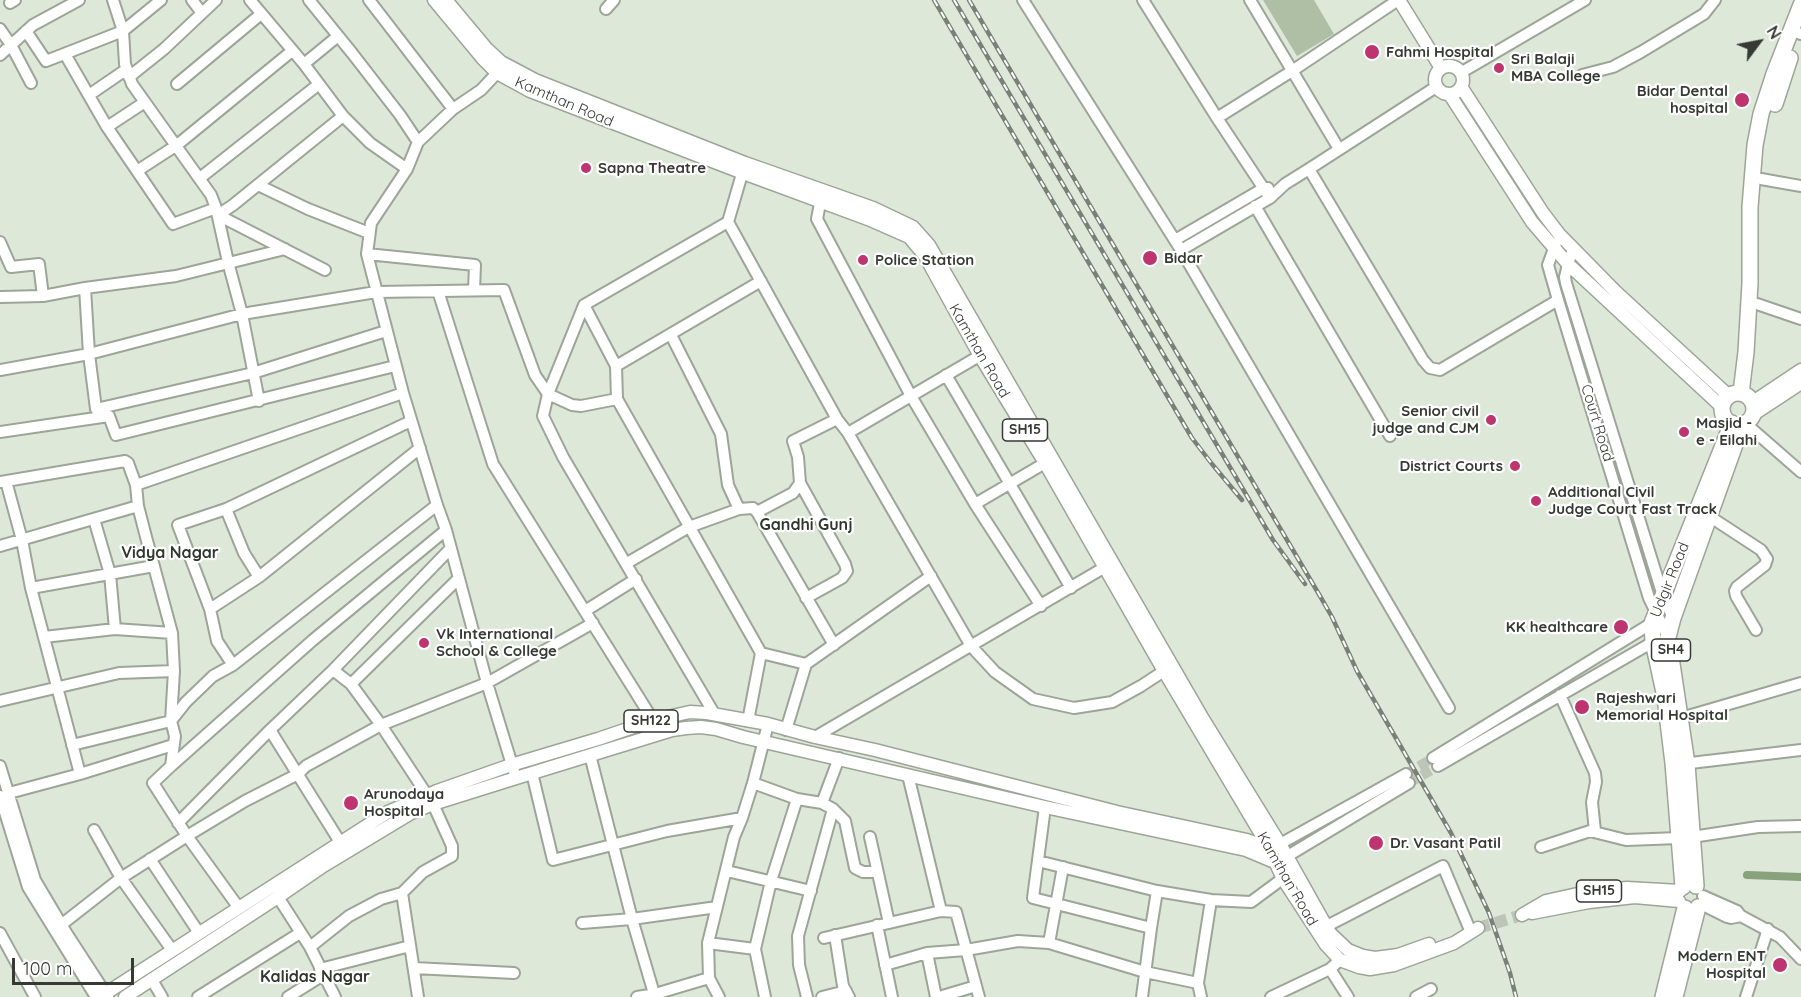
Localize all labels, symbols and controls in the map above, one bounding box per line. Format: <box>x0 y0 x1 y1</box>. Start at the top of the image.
north arrow <box>1729 12 1789 72</box>
text: N <box>1763 22 1786 43</box>
marker: Fahmi Hospital <box>1363 43 1381 61</box>
place label: Fahmi Hospital <box>1386 43 1494 61</box>
place label: Sri Balaji MBA College <box>1511 50 1601 85</box>
marker: Sri Balaji MBA College <box>1492 61 1506 75</box>
street label: Kamthan Road <box>512 73 616 131</box>
place label: Bidar Dental hospital <box>1637 82 1728 117</box>
marker: Bidar Dental hospital <box>1733 91 1751 109</box>
place label: Sapna Theatre <box>598 159 706 177</box>
marker: Sapna Theatre <box>579 161 593 175</box>
marker: Bidar <box>1141 249 1159 267</box>
place label: Bidar <box>1164 249 1203 267</box>
place label: Police Station <box>875 251 974 269</box>
marker: Police Station <box>856 253 870 267</box>
street label: Kamthan Road <box>945 301 1013 401</box>
street label: Court Road <box>1577 382 1617 464</box>
place label: Senior civil judge and CJM <box>1372 402 1479 437</box>
marker: Senior civil judge and CJM <box>1484 413 1498 427</box>
place label: Masjid - e - Eilahi <box>1696 414 1757 449</box>
road number: SH15 <box>1002 419 1048 441</box>
marker: Masjid - e - Eilahi <box>1677 425 1691 439</box>
place label: District Courts <box>1399 457 1503 475</box>
marker: District Courts <box>1508 459 1522 473</box>
place label: Additional Civil Judge Court Fast Track <box>1548 483 1717 518</box>
marker: Additional Civil Judge Court Fast Track <box>1529 494 1543 508</box>
district label: Gandhi Gunj <box>759 515 853 535</box>
street label: Udgir Road <box>1647 540 1693 620</box>
district label: Vidya Nagar <box>121 543 219 563</box>
place label: KK healthcare <box>1506 618 1608 636</box>
marker: KK healthcare <box>1612 618 1630 636</box>
place label: Vk International School & College <box>436 625 557 660</box>
marker: Vk International School & College <box>417 636 431 650</box>
road number: SH4 <box>1652 639 1690 661</box>
place label: Rajeshwari Memorial Hospital <box>1596 689 1728 724</box>
marker: Rajeshwari Memorial Hospital <box>1573 698 1591 716</box>
road number: SH122 <box>624 710 678 732</box>
place label: Arunodaya Hospital <box>364 785 444 820</box>
marker: Arunodaya Hospital <box>342 794 360 812</box>
street label: Kamthan Road <box>1253 829 1321 929</box>
marker: Dr. Vasant Patil <box>1367 834 1385 852</box>
place label: Dr. Vasant Patil <box>1390 834 1501 852</box>
road number: SH15 <box>1576 880 1622 902</box>
scale bar <box>15 946 136 984</box>
place label: Modern ENT Hospital <box>1677 947 1766 982</box>
marker: Modern ENT Hospital <box>1771 956 1789 974</box>
text: 100 m <box>23 957 72 980</box>
district label: Kalidas Nagar <box>260 967 370 987</box>

